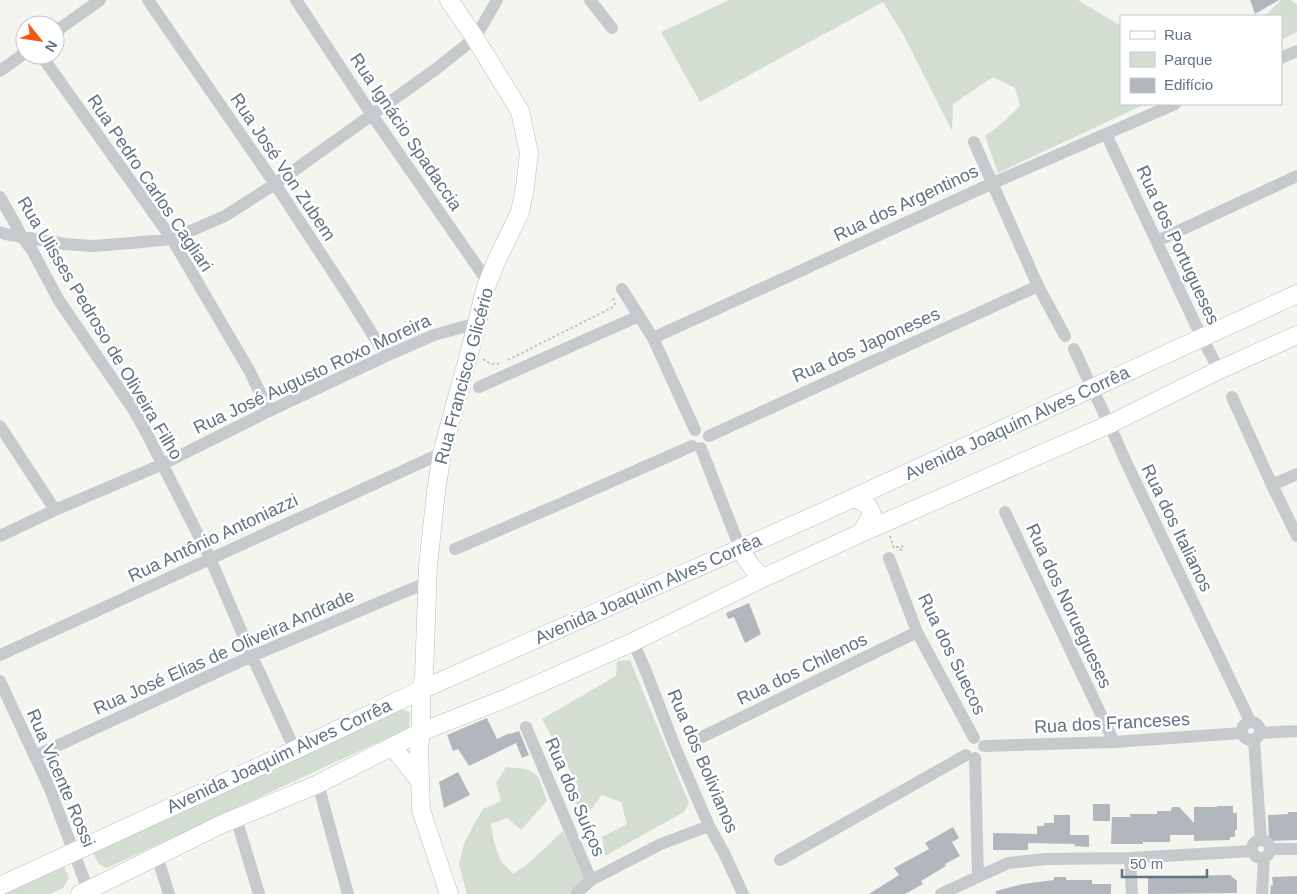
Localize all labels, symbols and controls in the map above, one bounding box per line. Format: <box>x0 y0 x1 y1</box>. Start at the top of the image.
north arrow <box>15 15 65 65</box>
legend <box>1120 15 1282 105</box>
text: Rua <box>1164 26 1192 43</box>
text: N <box>42 38 61 55</box>
street label: Rua Ignácio Spadaccia <box>346 50 467 215</box>
text: Parque <box>1164 51 1212 68</box>
text: Edifício <box>1164 76 1213 93</box>
street label: Rua José Von Zubem <box>226 90 340 244</box>
street label: Rua Pedro Carlos Cagliari <box>83 91 217 275</box>
street label: Rua dos Argentinos <box>831 161 981 245</box>
street label: Rua dos Portugueses <box>1132 162 1224 328</box>
street label: Rua Ulisses Pedroso de Oliveira Filho <box>13 193 187 463</box>
street label: Rua Francisco Glicério <box>431 285 497 467</box>
street label: Rua dos Japoneses <box>789 304 943 386</box>
street label: Rua José Augusto Roxo Moreira <box>190 310 435 438</box>
street label: Avenida Joaquim Alves Corrêa <box>901 362 1134 484</box>
street label: Rua dos Italianos <box>1138 461 1216 595</box>
street label: Rua Antônio Antoniazzi <box>125 490 301 586</box>
street label: Rua dos Noruegueses <box>1022 521 1116 691</box>
street label: Avenida Joaquim Alves Corrêa <box>532 529 765 648</box>
street label: Rua José Elias de Oliveira Andrade <box>91 585 357 719</box>
street label: Rua dos Suecos <box>914 590 990 718</box>
street label: Rua dos Chilenos <box>734 629 870 709</box>
street label: Rua dos Bolivianos <box>664 686 742 836</box>
street label: Avenida Joaquim Alves Corrêa <box>163 695 396 817</box>
street label: Rua Vicente Rossi <box>23 706 99 850</box>
street label: Rua dos Franceses <box>1034 709 1190 737</box>
street label: Rua dos Suíços <box>541 735 609 859</box>
scale bar <box>1122 846 1207 878</box>
text: 50 m <box>1130 855 1163 872</box>

